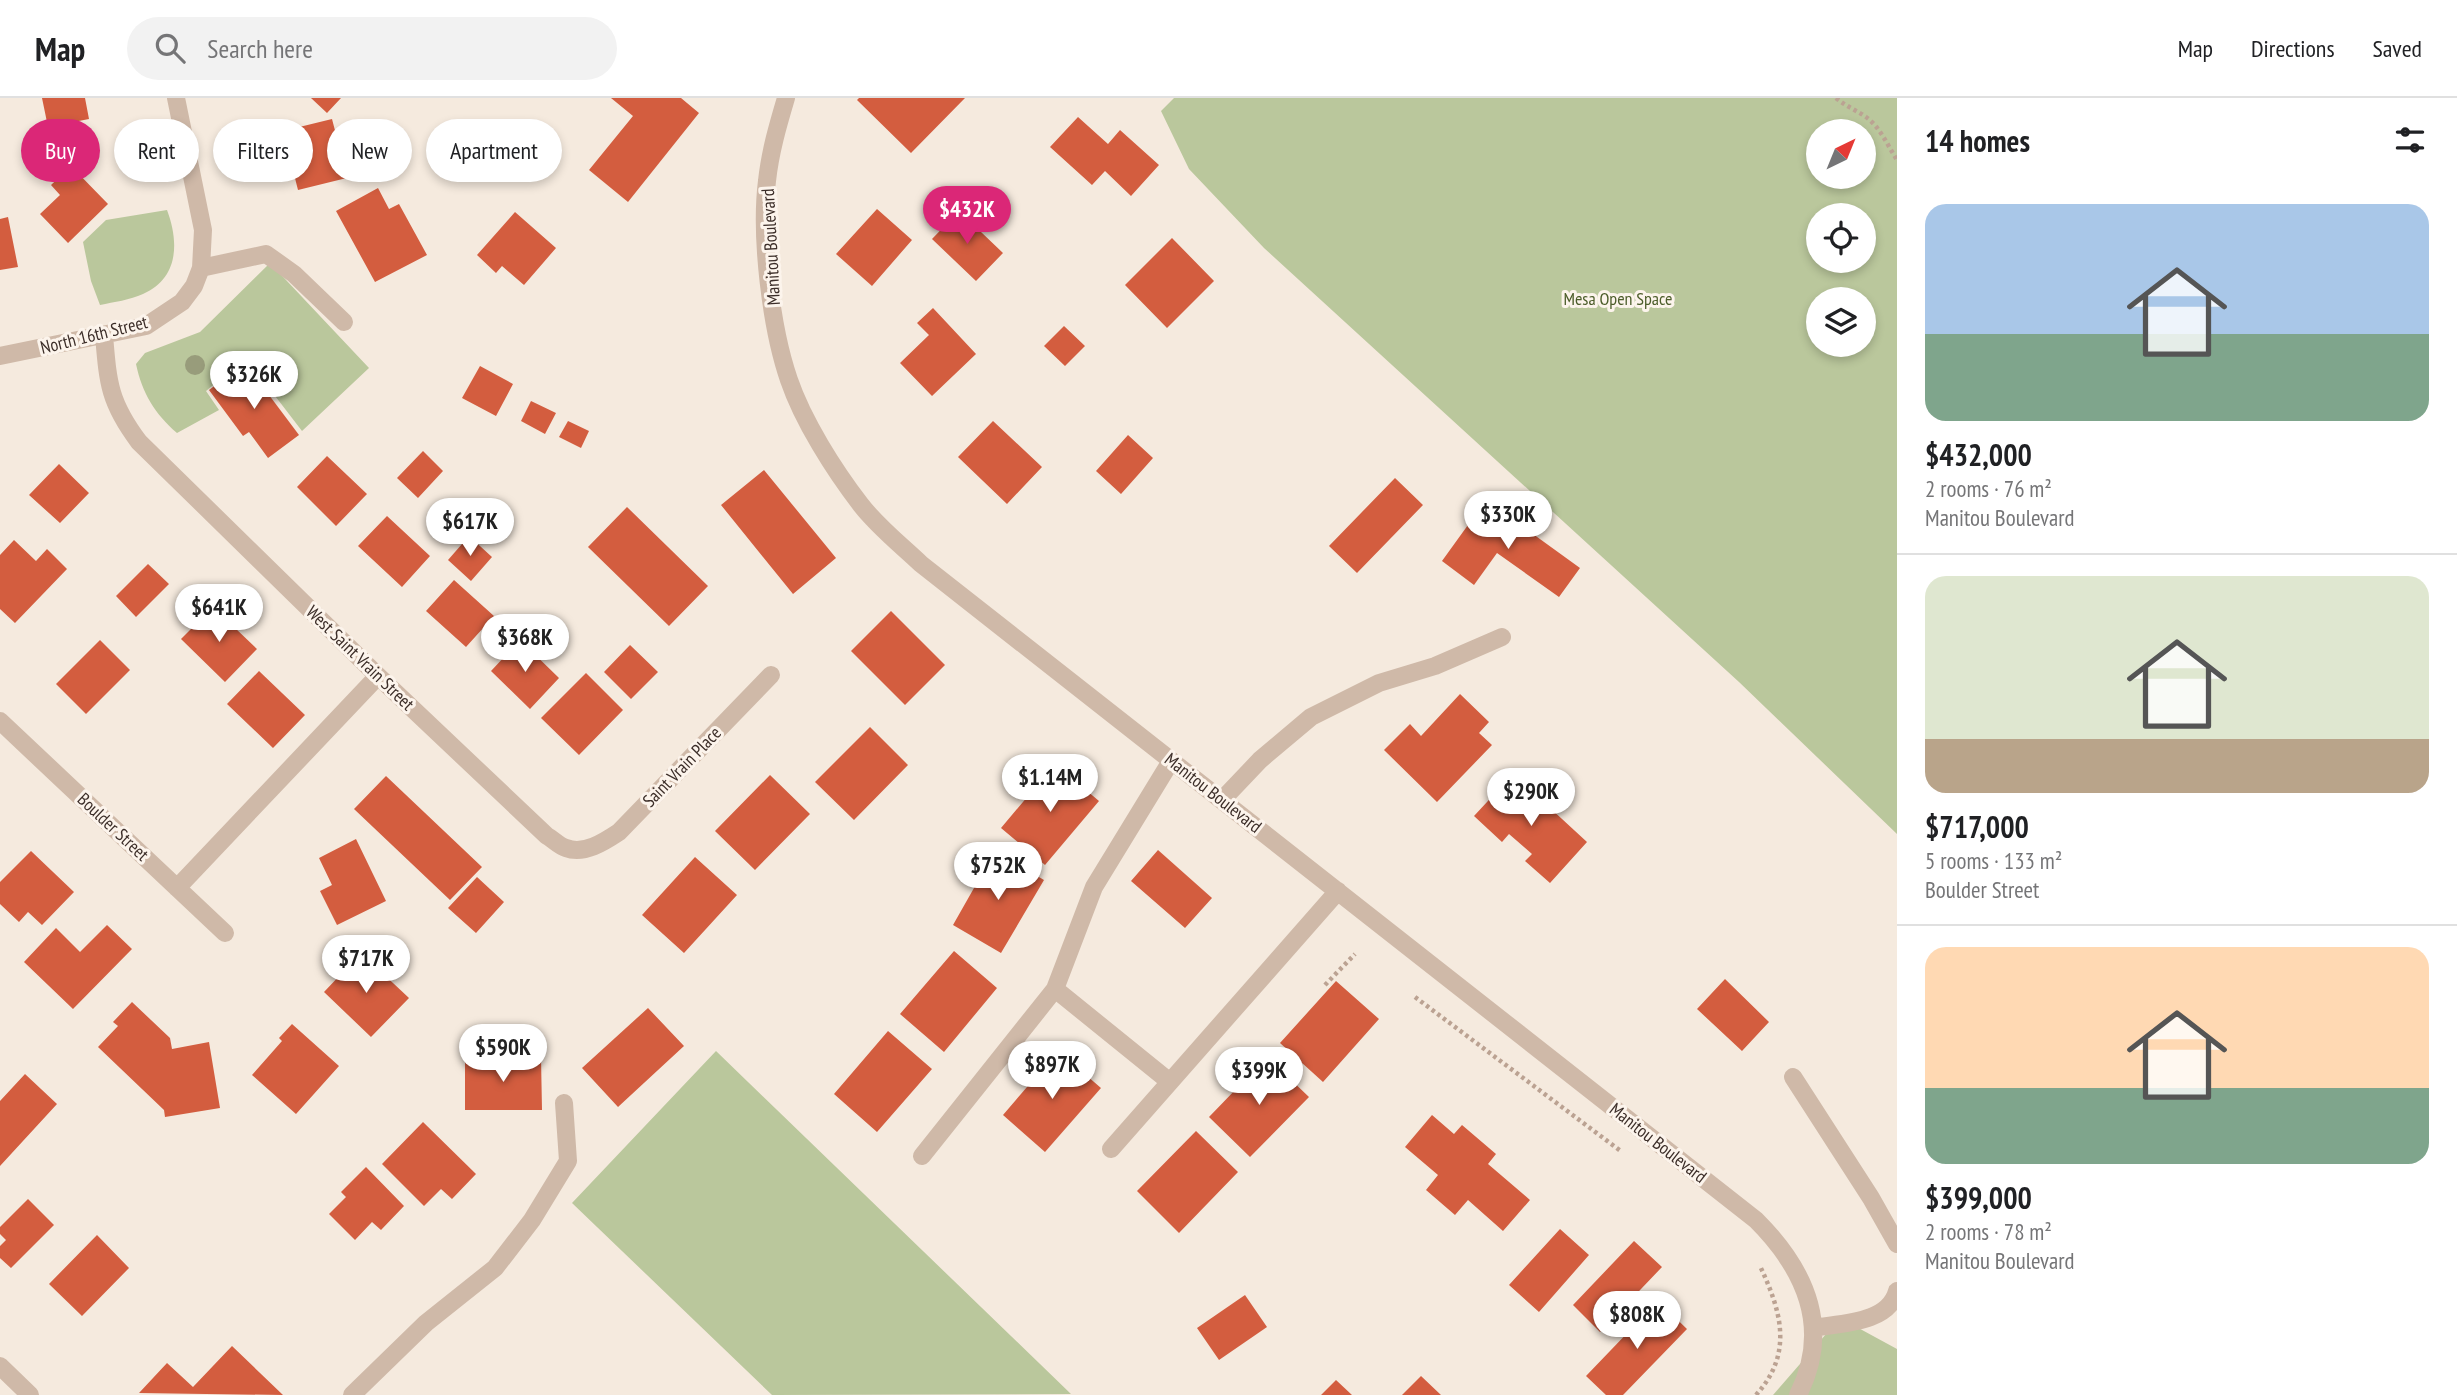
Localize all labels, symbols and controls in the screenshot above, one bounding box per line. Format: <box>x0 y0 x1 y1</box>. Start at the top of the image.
search box <box>127 17 617 80</box>
text: Map <box>35 27 85 70</box>
icon: search <box>151 29 189 67</box>
text: Search here <box>207 32 313 65</box>
text: Map <box>2178 33 2213 64</box>
text: Directions <box>2251 33 2335 64</box>
text: Saved <box>2373 33 2422 64</box>
chip: Buy <box>21 119 100 182</box>
chip: Rent <box>114 119 199 182</box>
chip: Filters <box>213 119 313 182</box>
chip: New <box>327 119 412 182</box>
chip: Apartment <box>426 119 562 182</box>
north arrow <box>1806 119 1876 189</box>
map controls <box>1806 119 1876 357</box>
text: 14 homes <box>1925 121 2030 160</box>
icon: filters <box>2391 121 2429 159</box>
pin: $432K <box>918 186 1016 246</box>
street label: Manitou Boulevard <box>756 188 785 306</box>
text: $432K <box>939 194 995 223</box>
button: locate <box>1806 203 1876 273</box>
icon: home <box>2114 249 2240 375</box>
park label: Mesa Open Space <box>1563 287 1673 310</box>
button: layers <box>1806 287 1876 357</box>
street label: North 16th Street <box>38 310 150 359</box>
pin: $326K <box>205 352 303 411</box>
text: $326K <box>226 359 282 388</box>
text: $432,000 <box>1925 435 2032 474</box>
text: 2 rooms · 76 m² <box>1925 474 2052 503</box>
pin: $330K <box>1459 491 1557 551</box>
pin: $617K <box>421 498 519 558</box>
text: $330K <box>1480 499 1536 528</box>
text: Manitou Boulevard <box>1925 503 2074 532</box>
text: $617K <box>442 506 498 535</box>
pin: $641K <box>170 584 268 644</box>
text: $641K <box>191 592 247 621</box>
street label: West Saint Vrain Street <box>302 600 419 715</box>
pin: $368K <box>476 614 574 674</box>
icon: home <box>2114 621 2240 747</box>
text: $368K <box>497 622 553 651</box>
street label: Saint Vrain Place <box>637 721 726 812</box>
street label: Manitou Boulevard <box>1160 748 1266 838</box>
pin: $1.14M <box>993 754 1107 814</box>
text: $1.14M <box>1018 762 1082 791</box>
pin: $290K <box>1482 768 1580 828</box>
text: $290K <box>1503 776 1559 805</box>
street label: Boulder Street <box>73 788 154 866</box>
text: $717,000 <box>1925 807 2029 846</box>
pin: $752K <box>949 842 1047 902</box>
text: 5 rooms · 133 m² <box>1925 846 2062 875</box>
text: $752K <box>970 850 1026 879</box>
text: Boulder Street <box>1925 875 2039 904</box>
pin: $717K <box>317 936 415 995</box>
text: $717K <box>338 943 394 972</box>
icon: home <box>2114 992 2240 1118</box>
pin: $590K <box>454 1024 552 1084</box>
text: $590K <box>475 1032 531 1061</box>
pin: $897K <box>1003 1042 1101 1101</box>
pin: $399K <box>1210 1048 1308 1107</box>
text: $897K <box>1024 1049 1080 1078</box>
text: $399K <box>1231 1055 1287 1084</box>
street label: Manitou Boulevard <box>1605 1098 1711 1188</box>
text: $399,000 <box>1925 1178 2032 1217</box>
text: 2 rooms · 78 m² <box>1925 1217 2052 1246</box>
text: Manitou Boulevard <box>1925 1246 2074 1275</box>
pin: $808K <box>1588 1292 1686 1351</box>
text: $808K <box>1609 1299 1665 1328</box>

